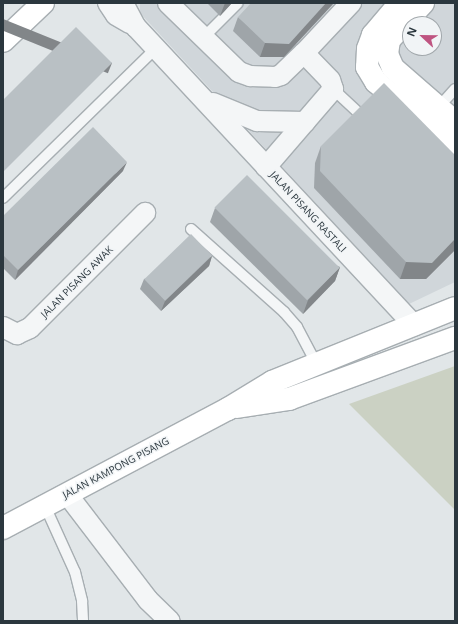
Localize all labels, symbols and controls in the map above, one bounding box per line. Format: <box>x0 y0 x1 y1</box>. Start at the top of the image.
north arrow <box>402 16 442 56</box>
text: N <box>403 25 420 39</box>
street label: JALAN PISANG RASTALI <box>267 169 349 255</box>
street label: JALAN PISANG AWAK <box>39 244 115 320</box>
street label: JALAN KAMPONG PISANG <box>61 435 171 501</box>

